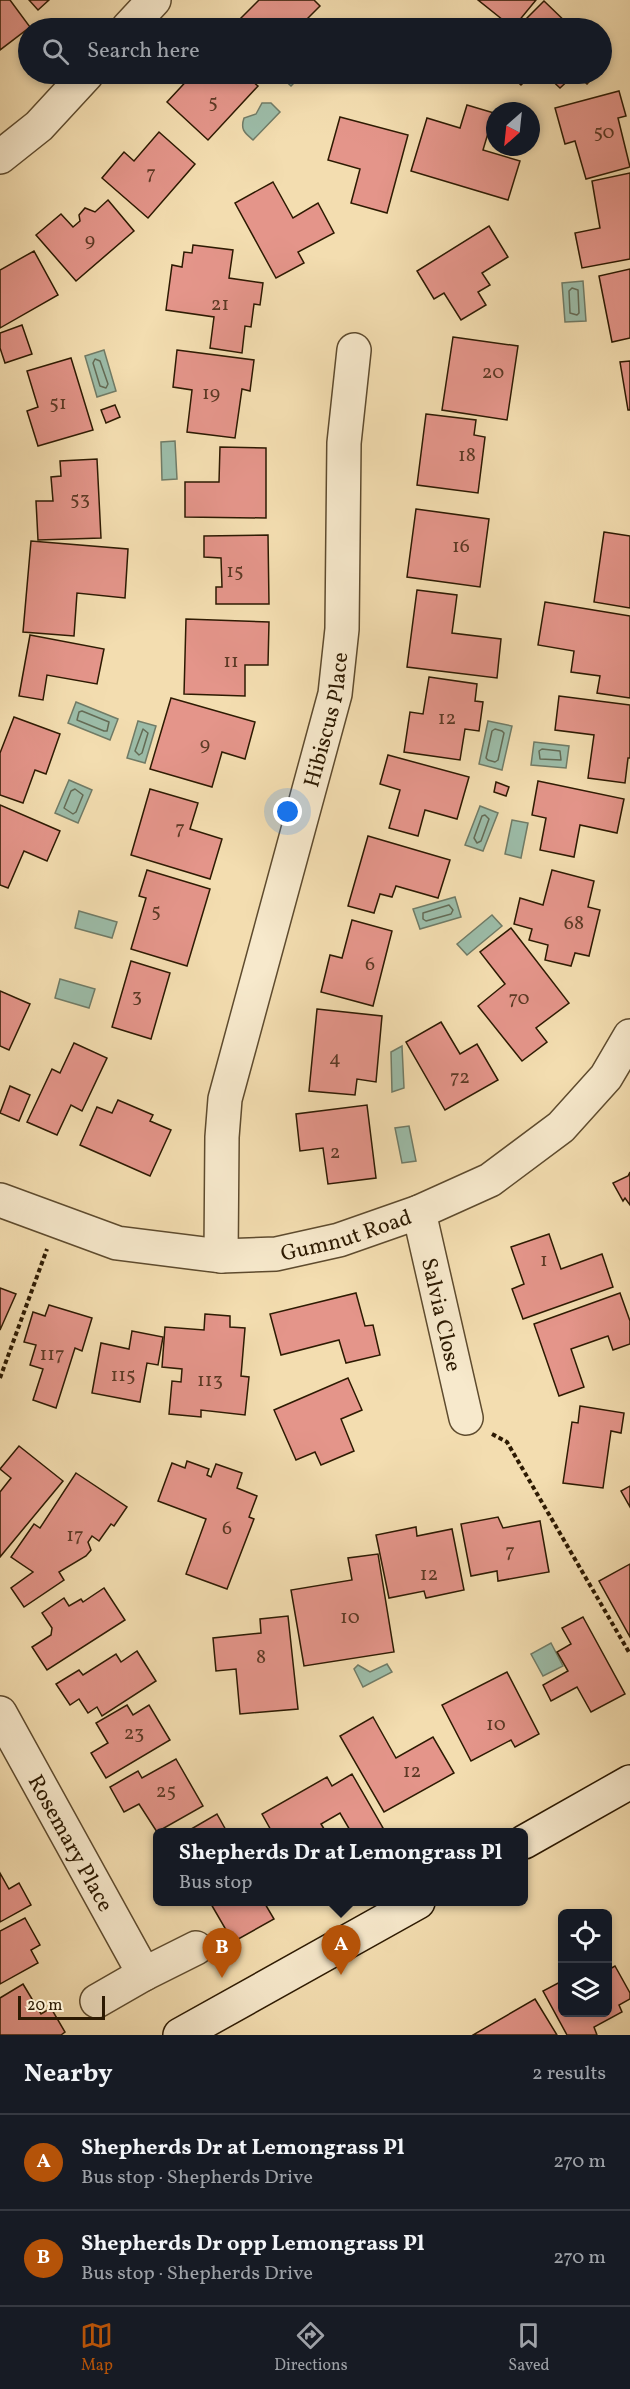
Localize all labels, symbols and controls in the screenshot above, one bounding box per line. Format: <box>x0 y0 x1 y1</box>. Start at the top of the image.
search box <box>18 18 612 84</box>
icon: search <box>39 35 72 68</box>
text: Search here <box>87 36 200 67</box>
house number: 5 <box>208 89 218 117</box>
north arrow <box>486 102 540 156</box>
house number: 50 <box>593 119 615 147</box>
house number: 7 <box>146 160 156 188</box>
house number: 9 <box>85 227 95 255</box>
house number: 21 <box>211 291 229 319</box>
house number: 20 <box>482 359 504 387</box>
house number: 19 <box>202 380 220 408</box>
house number: 51 <box>49 390 67 418</box>
house number: 18 <box>458 442 476 470</box>
house number: 53 <box>70 486 90 514</box>
house number: 16 <box>452 533 470 561</box>
house number: 15 <box>226 558 244 586</box>
house number: 11 <box>223 648 239 676</box>
street label: Hibiscus Place <box>297 651 357 791</box>
house number: 12 <box>438 705 456 733</box>
house number: 9 <box>200 731 210 759</box>
your location <box>273 797 302 826</box>
house number: 7 <box>175 815 185 843</box>
house number: 5 <box>151 898 161 926</box>
house number: 68 <box>564 910 584 938</box>
house number: 6 <box>365 951 375 979</box>
house number: 3 <box>132 983 142 1011</box>
house number: 70 <box>509 985 529 1013</box>
house number: 4 <box>329 1045 341 1073</box>
house number: 72 <box>450 1064 470 1092</box>
house number: 2 <box>330 1139 340 1167</box>
street label: Gumnut Road <box>278 1203 416 1271</box>
house number: 1 <box>540 1247 548 1275</box>
street label: Salvia Close <box>412 1255 468 1375</box>
house number: 117 <box>39 1341 65 1369</box>
house number: 115 <box>110 1362 136 1390</box>
house number: 113 <box>197 1367 223 1395</box>
house number: 6 <box>222 1515 232 1543</box>
house number: 17 <box>66 1522 84 1550</box>
house number: 7 <box>505 1538 515 1566</box>
house number: 12 <box>420 1561 438 1589</box>
house number: 10 <box>340 1604 360 1632</box>
house number: 8 <box>256 1644 266 1672</box>
house number: 10 <box>486 1711 506 1739</box>
house number: 23 <box>124 1720 144 1748</box>
house number: 12 <box>403 1758 421 1786</box>
street label: Rosemary Place <box>19 1770 120 1918</box>
house number: 25 <box>156 1778 176 1806</box>
popup <box>153 1828 528 1906</box>
text: Shepherds Dr at Lemongrass Pl <box>179 1838 502 1869</box>
text: Bus stop <box>179 1869 252 1897</box>
map controls <box>558 1909 612 2017</box>
button: locate <box>558 1909 612 1963</box>
pin: A <box>322 1926 360 1975</box>
pin: B <box>202 1928 242 1978</box>
button: layers <box>558 1963 612 2017</box>
scale bar <box>18 1993 105 2020</box>
text: 20 m <box>27 1995 62 2017</box>
text: Nearby <box>24 2056 113 2092</box>
text: 2 results <box>532 2060 606 2088</box>
text: Shepherds Dr at Lemongrass Pl <box>81 2133 405 2164</box>
text: A <box>36 2148 51 2176</box>
text: 270 m <box>553 2148 606 2176</box>
text: Bus stop · Shepherds Drive <box>81 2164 313 2192</box>
text: Shepherds Dr opp Lemongrass Pl <box>81 2229 424 2260</box>
text: B <box>37 2244 50 2272</box>
text: 270 m <box>553 2244 606 2272</box>
text: Bus stop · Shepherds Drive <box>81 2260 313 2288</box>
tab: Map <box>80 2319 113 2377</box>
tab: Directions <box>274 2319 348 2377</box>
tab: Saved <box>508 2319 550 2377</box>

